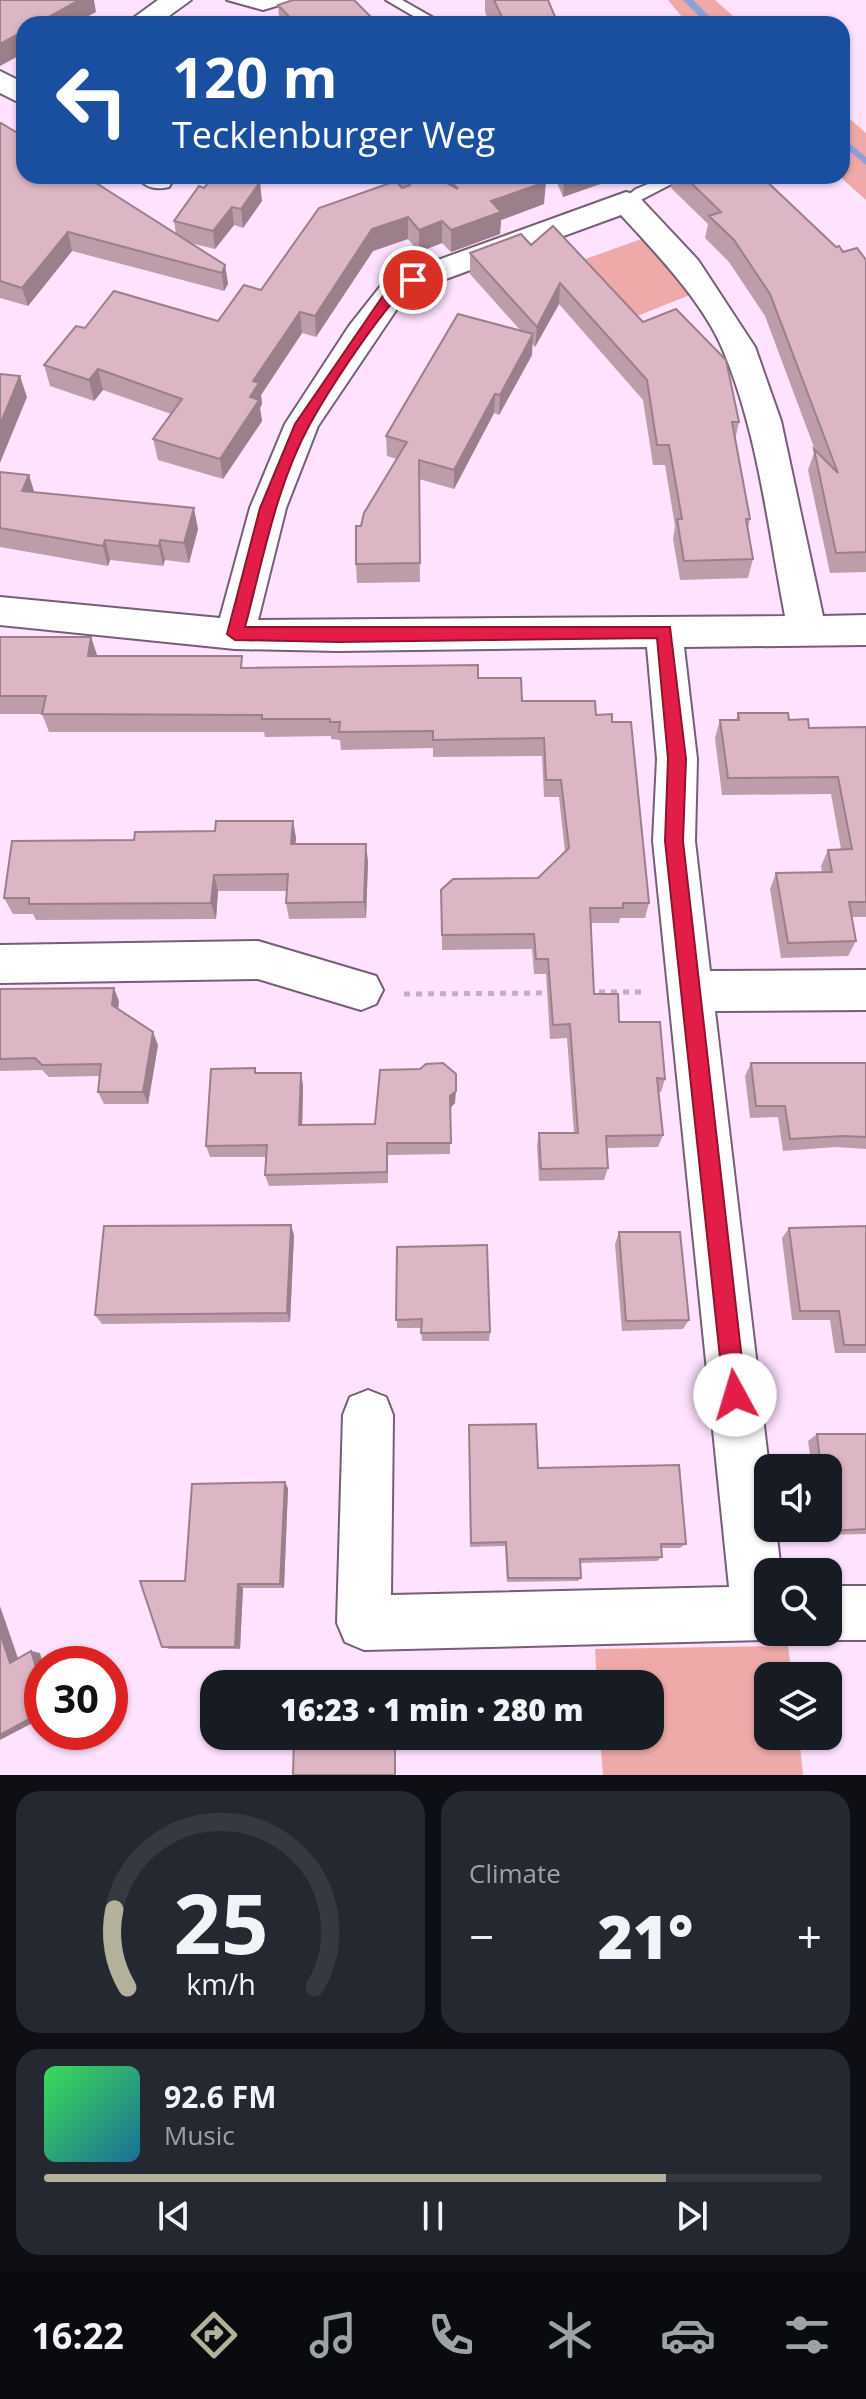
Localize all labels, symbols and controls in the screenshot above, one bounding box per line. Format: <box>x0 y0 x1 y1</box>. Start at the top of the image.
text: 120 m <box>172 38 338 114</box>
icon: left <box>40 48 144 152</box>
text: Tecklenburger Weg <box>172 110 495 159</box>
pin <box>379 246 447 314</box>
icon: arrive <box>391 258 435 302</box>
position arrow <box>693 1353 777 1437</box>
map controls <box>754 1454 842 1750</box>
button: sound <box>754 1454 842 1542</box>
button: search <box>754 1558 842 1646</box>
speed limit sign: 30 <box>24 1646 128 1750</box>
button: layers <box>754 1662 842 1750</box>
text: 16:23 · 1 min · 280 m <box>280 1689 584 1730</box>
text: Climate <box>469 1855 561 1891</box>
text: 25 <box>173 1865 268 1978</box>
text: 21° <box>598 1895 693 1977</box>
text: − <box>469 1906 494 1966</box>
text: + <box>797 1906 822 1966</box>
text: km/h <box>186 1964 255 2003</box>
text: 92.6 FM <box>164 2076 277 2117</box>
text: Music <box>164 2117 235 2153</box>
icon: previous <box>152 2194 196 2238</box>
icon: pause <box>411 2194 455 2238</box>
icon: next <box>670 2194 714 2238</box>
icon: directions <box>186 2307 242 2363</box>
icon: music <box>305 2307 361 2363</box>
icon: phone <box>423 2307 479 2363</box>
icon: climate <box>542 2307 598 2363</box>
icon: car <box>660 2307 716 2363</box>
icon: filters <box>779 2307 835 2363</box>
text: 16:22 <box>31 2311 124 2360</box>

